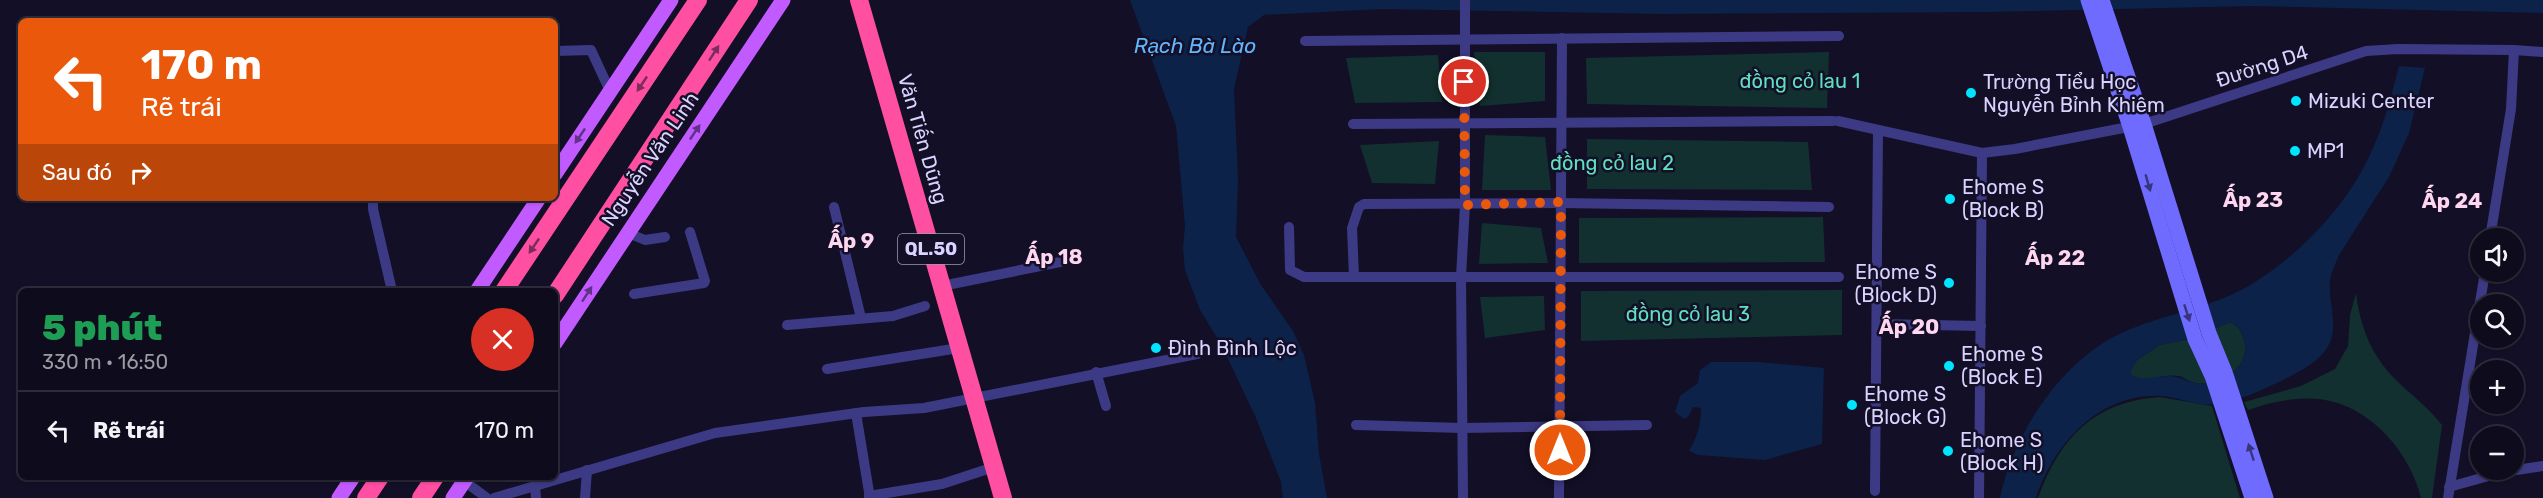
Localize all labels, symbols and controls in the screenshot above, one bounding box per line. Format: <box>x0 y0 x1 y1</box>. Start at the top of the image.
water label: Rạch Bà Lào <box>1134 33 1256 58</box>
text: 170 m <box>141 40 262 90</box>
street label: Đường D4 <box>2213 40 2311 92</box>
icon: left <box>42 42 120 120</box>
one-way arrow <box>708 45 720 61</box>
pin <box>1438 56 1489 107</box>
icon: arrive <box>1447 65 1480 98</box>
park label: đồng cỏ lau 1 <box>1740 69 1860 93</box>
place label: Trường Tiểu Học Nguyễn Bỉnh Khiêm <box>1983 70 2165 117</box>
street label: Văn Tiến Dũng <box>893 71 953 207</box>
one-way arrow <box>636 75 648 91</box>
marker: Trường Tiểu Học Nguyễn Bỉnh Khiêm <box>1964 86 1978 100</box>
street label: Nguyễn Văn Linh <box>596 87 704 231</box>
place label: Mizuki Center <box>2308 89 2435 113</box>
text: Rẽ trái <box>141 91 222 123</box>
marker: Mizuki Center <box>2289 94 2303 108</box>
one-way arrow <box>689 124 700 140</box>
one-way arrow <box>575 128 586 144</box>
place label: MP1 <box>2307 139 2344 163</box>
marker: MP1 <box>2288 144 2302 158</box>
park label: đồng cỏ lau 2 <box>1550 151 1674 175</box>
icon: right <box>124 156 157 189</box>
text: Sau đó <box>42 159 112 186</box>
one-way arrow <box>2144 174 2153 192</box>
place label: Ehome S (Block B) <box>1962 175 2044 222</box>
district label: Ấp 23 <box>2223 183 2283 212</box>
district label: Ấp 24 <box>2422 184 2482 213</box>
marker: Ehome S (Block B) <box>1943 192 1957 206</box>
district label: Ấp 9 <box>828 224 874 253</box>
map controls <box>2470 228 2524 480</box>
button: sound <box>2470 228 2524 282</box>
road number: QL.50 <box>898 234 964 264</box>
one-way arrow <box>529 238 540 254</box>
district label: Ấp 18 <box>1025 240 1083 269</box>
district label: Ấp 22 <box>2025 241 2085 270</box>
place label: Ehome S (Block D) <box>1855 260 1937 307</box>
marker: Ehome S (Block D) <box>1942 276 1956 290</box>
one-way arrow <box>581 287 593 303</box>
button: search <box>2470 294 2524 348</box>
park label: đồng cỏ lau 3 <box>1626 302 1750 326</box>
one-way arrow <box>2182 304 2192 322</box>
text: 5 phút <box>42 306 162 349</box>
button: close <box>471 308 534 371</box>
district label: Ấp 20 <box>1879 310 1939 339</box>
place label: Đình Bình Lộc <box>1168 336 1297 360</box>
marker: Đình Bình Lộc <box>1149 341 1163 355</box>
place label: Ehome S (Block E) <box>1961 342 2043 389</box>
text: 330 m · 16:50 <box>42 350 168 374</box>
marker: Ehome S (Block E) <box>1942 359 1956 373</box>
button: + <box>2470 360 2524 414</box>
place label: Ehome S (Block G) <box>1864 382 1946 429</box>
marker: Ehome S (Block G) <box>1845 398 1859 412</box>
icon: left <box>42 414 75 447</box>
text: Rẽ trái <box>93 417 165 444</box>
text: 170 m <box>474 417 534 444</box>
position arrow <box>1528 418 1592 482</box>
button: − <box>2470 426 2524 480</box>
place label: Ehome S (Block H) <box>1960 428 2044 475</box>
one-way arrow <box>2246 443 2255 461</box>
marker: Ehome S (Block H) <box>1941 444 1955 458</box>

